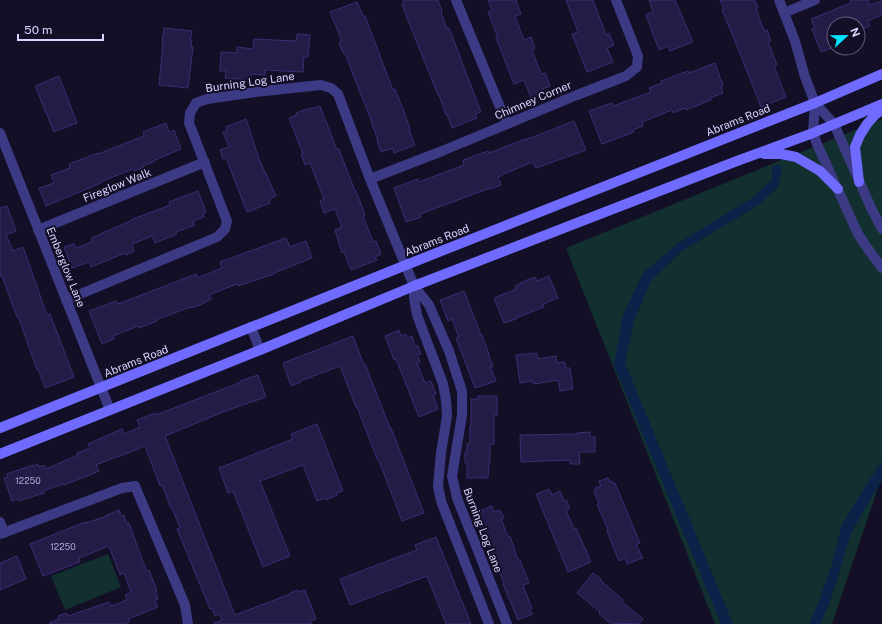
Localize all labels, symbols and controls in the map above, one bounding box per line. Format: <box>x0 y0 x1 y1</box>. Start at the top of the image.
scale bar <box>18 16 103 42</box>
north arrow <box>826 16 866 56</box>
text: 50 m <box>24 23 52 37</box>
text: N <box>848 26 862 38</box>
street label: Burning Log Lane <box>205 70 295 94</box>
street label: Chimney Corner <box>493 78 573 122</box>
street label: Abrams Road <box>704 102 772 138</box>
street label: Fireglow Walk <box>81 166 153 204</box>
street label: Abrams Road <box>403 222 471 258</box>
street label: Emberglow Lane <box>44 225 88 309</box>
street label: Abrams Road <box>102 343 170 379</box>
house number: 12250 <box>15 475 41 486</box>
street label: Burning Log Lane <box>461 486 505 574</box>
house number: 12250 <box>50 541 76 552</box>

